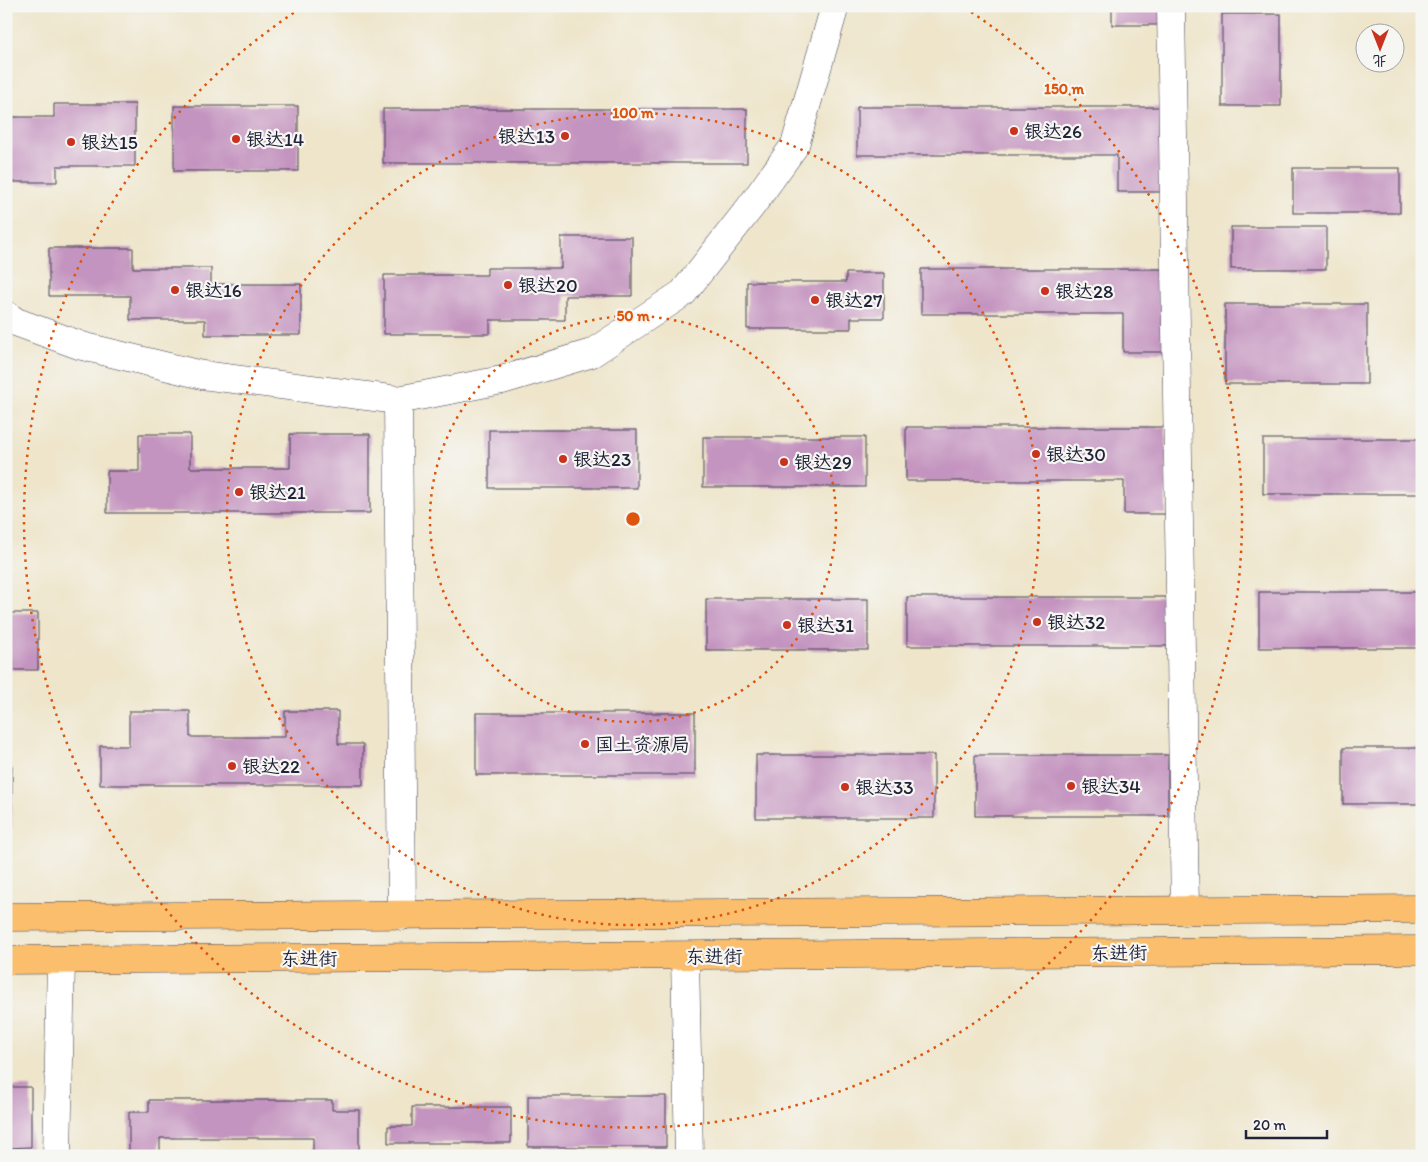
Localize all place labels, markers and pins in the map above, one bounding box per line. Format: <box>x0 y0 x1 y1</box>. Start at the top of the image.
place label: 银达26 <box>1024 120 1082 143</box>
place label: 银达13 <box>498 125 555 148</box>
marker: 银达26 <box>1008 125 1020 137</box>
place label: 银达14 <box>246 128 304 151</box>
marker: 银达13 <box>559 130 571 142</box>
place label: 银达15 <box>81 131 138 154</box>
marker: 银达14 <box>230 133 242 145</box>
marker: 银达15 <box>65 136 77 148</box>
place label: 银达20 <box>518 274 578 297</box>
place label: 银达16 <box>185 279 242 302</box>
marker: 银达20 <box>502 279 514 291</box>
place label: 银达28 <box>1055 280 1113 303</box>
marker: 银达16 <box>169 284 181 296</box>
marker: 银达28 <box>1039 285 1051 297</box>
place label: 银达27 <box>825 289 882 312</box>
marker: 银达27 <box>809 294 821 306</box>
place label: 银达30 <box>1046 443 1106 466</box>
place label: 银达23 <box>573 448 631 471</box>
marker: 银达30 <box>1030 448 1042 460</box>
place label: 银达29 <box>794 451 852 474</box>
marker: 银达23 <box>557 453 569 465</box>
marker: 银达29 <box>778 456 790 468</box>
place label: 银达21 <box>249 481 306 504</box>
marker: 银达21 <box>233 486 245 498</box>
centre of rings <box>624 510 642 528</box>
place label: 银达32 <box>1047 611 1105 634</box>
place label: 银达31 <box>797 614 854 637</box>
marker: 银达32 <box>1031 616 1043 628</box>
marker: 银达31 <box>781 619 793 631</box>
place label: 国土资源局 <box>595 733 690 756</box>
marker: 国土资源局 <box>579 738 591 750</box>
place label: 银达22 <box>242 755 300 778</box>
marker: 银达22 <box>226 760 238 772</box>
place label: 银达34 <box>1081 775 1141 798</box>
place label: 银达33 <box>855 776 914 799</box>
marker: 银达34 <box>1065 780 1077 792</box>
marker: 银达33 <box>839 781 851 793</box>

